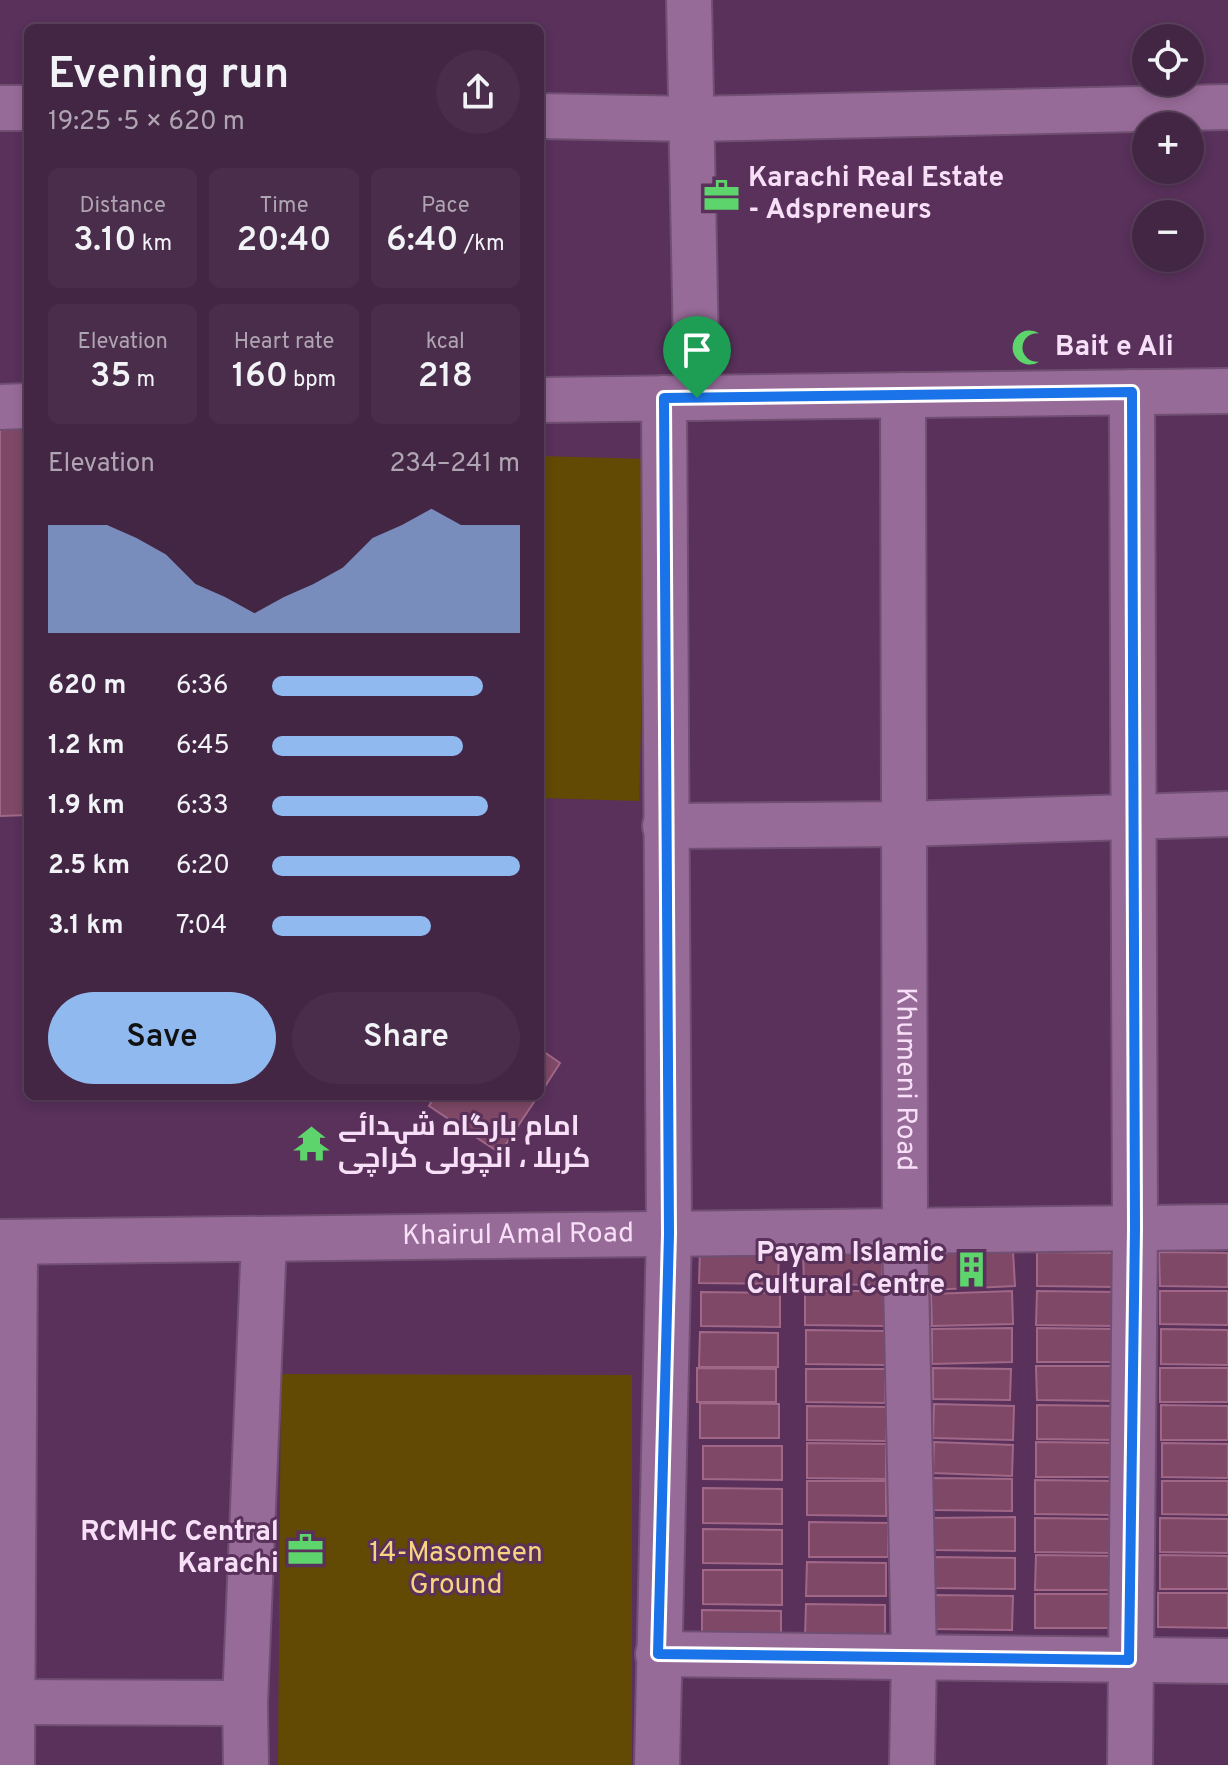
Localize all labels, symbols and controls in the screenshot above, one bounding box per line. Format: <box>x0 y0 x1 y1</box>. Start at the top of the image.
map controls <box>1132 24 1204 272</box>
button: locate <box>1132 24 1204 96</box>
text: Evening run <box>48 48 289 104</box>
button: share <box>436 50 520 134</box>
text: 19:25 · 5 × 620 m <box>48 106 245 139</box>
button: + <box>1132 112 1204 184</box>
place label: Karachi Real Estate - Adspreneurs <box>748 161 1004 229</box>
office icon: Karachi Real Estate - Adspreneurs <box>703 176 741 214</box>
text: Distance <box>79 193 166 220</box>
text: Time <box>259 193 309 220</box>
text: Pace <box>421 193 469 220</box>
button: − <box>1132 200 1204 272</box>
text: 3.10 <box>73 220 137 263</box>
text: 20:40 <box>237 220 331 263</box>
text: 6:40 <box>386 220 458 263</box>
text: km <box>137 231 172 258</box>
text: /km <box>458 231 505 258</box>
pin <box>663 316 731 398</box>
icon: arrive <box>675 328 719 372</box>
text: Elevation <box>77 329 168 356</box>
text: Heart rate <box>234 329 334 356</box>
text: kcal <box>426 329 465 356</box>
mosque icon: Bait e Ali <box>1010 329 1048 367</box>
place label: Bait e Ali <box>1055 330 1174 366</box>
text: 35 <box>90 356 131 399</box>
text: 160 <box>232 356 288 399</box>
text: 218 <box>418 356 473 399</box>
text: m <box>131 367 155 394</box>
text: bpm <box>288 367 336 394</box>
text: Elevation <box>48 448 155 481</box>
text: 234–241 m <box>389 448 520 481</box>
text: 620 m <box>48 670 126 703</box>
text: 6:36 <box>176 670 229 703</box>
text: 1.2 km <box>48 730 125 763</box>
text: 6:45 <box>176 730 230 763</box>
text: 1.9 km <box>48 790 125 823</box>
text: 6:33 <box>176 790 229 823</box>
text: 2.5 km <box>48 850 130 883</box>
text: 6:20 <box>176 850 230 883</box>
text: 3.1 km <box>48 910 124 943</box>
text: 7:04 <box>176 910 227 943</box>
street label: Khumeni Road <box>886 987 923 1171</box>
button: Save <box>48 992 276 1084</box>
button: Share <box>292 992 520 1084</box>
place label: امام بارگاہ شہدائے کربلا ، انچولی کراچی <box>338 1110 591 1178</box>
temple icon: امام بارگاہ شہدائے کربلا ، انچولی کراچی <box>293 1125 331 1163</box>
street label: Khairul Amal Road <box>402 1216 634 1255</box>
place label: Payam Islamic Cultural Centre <box>746 1236 945 1304</box>
building icon: Payam Islamic Cultural Centre <box>952 1251 990 1289</box>
place label: RCMHC Central Karachi <box>80 1515 279 1583</box>
office icon: RCMHC Central Karachi <box>286 1530 324 1568</box>
park label: 14-Masomeen Ground <box>369 1536 543 1604</box>

